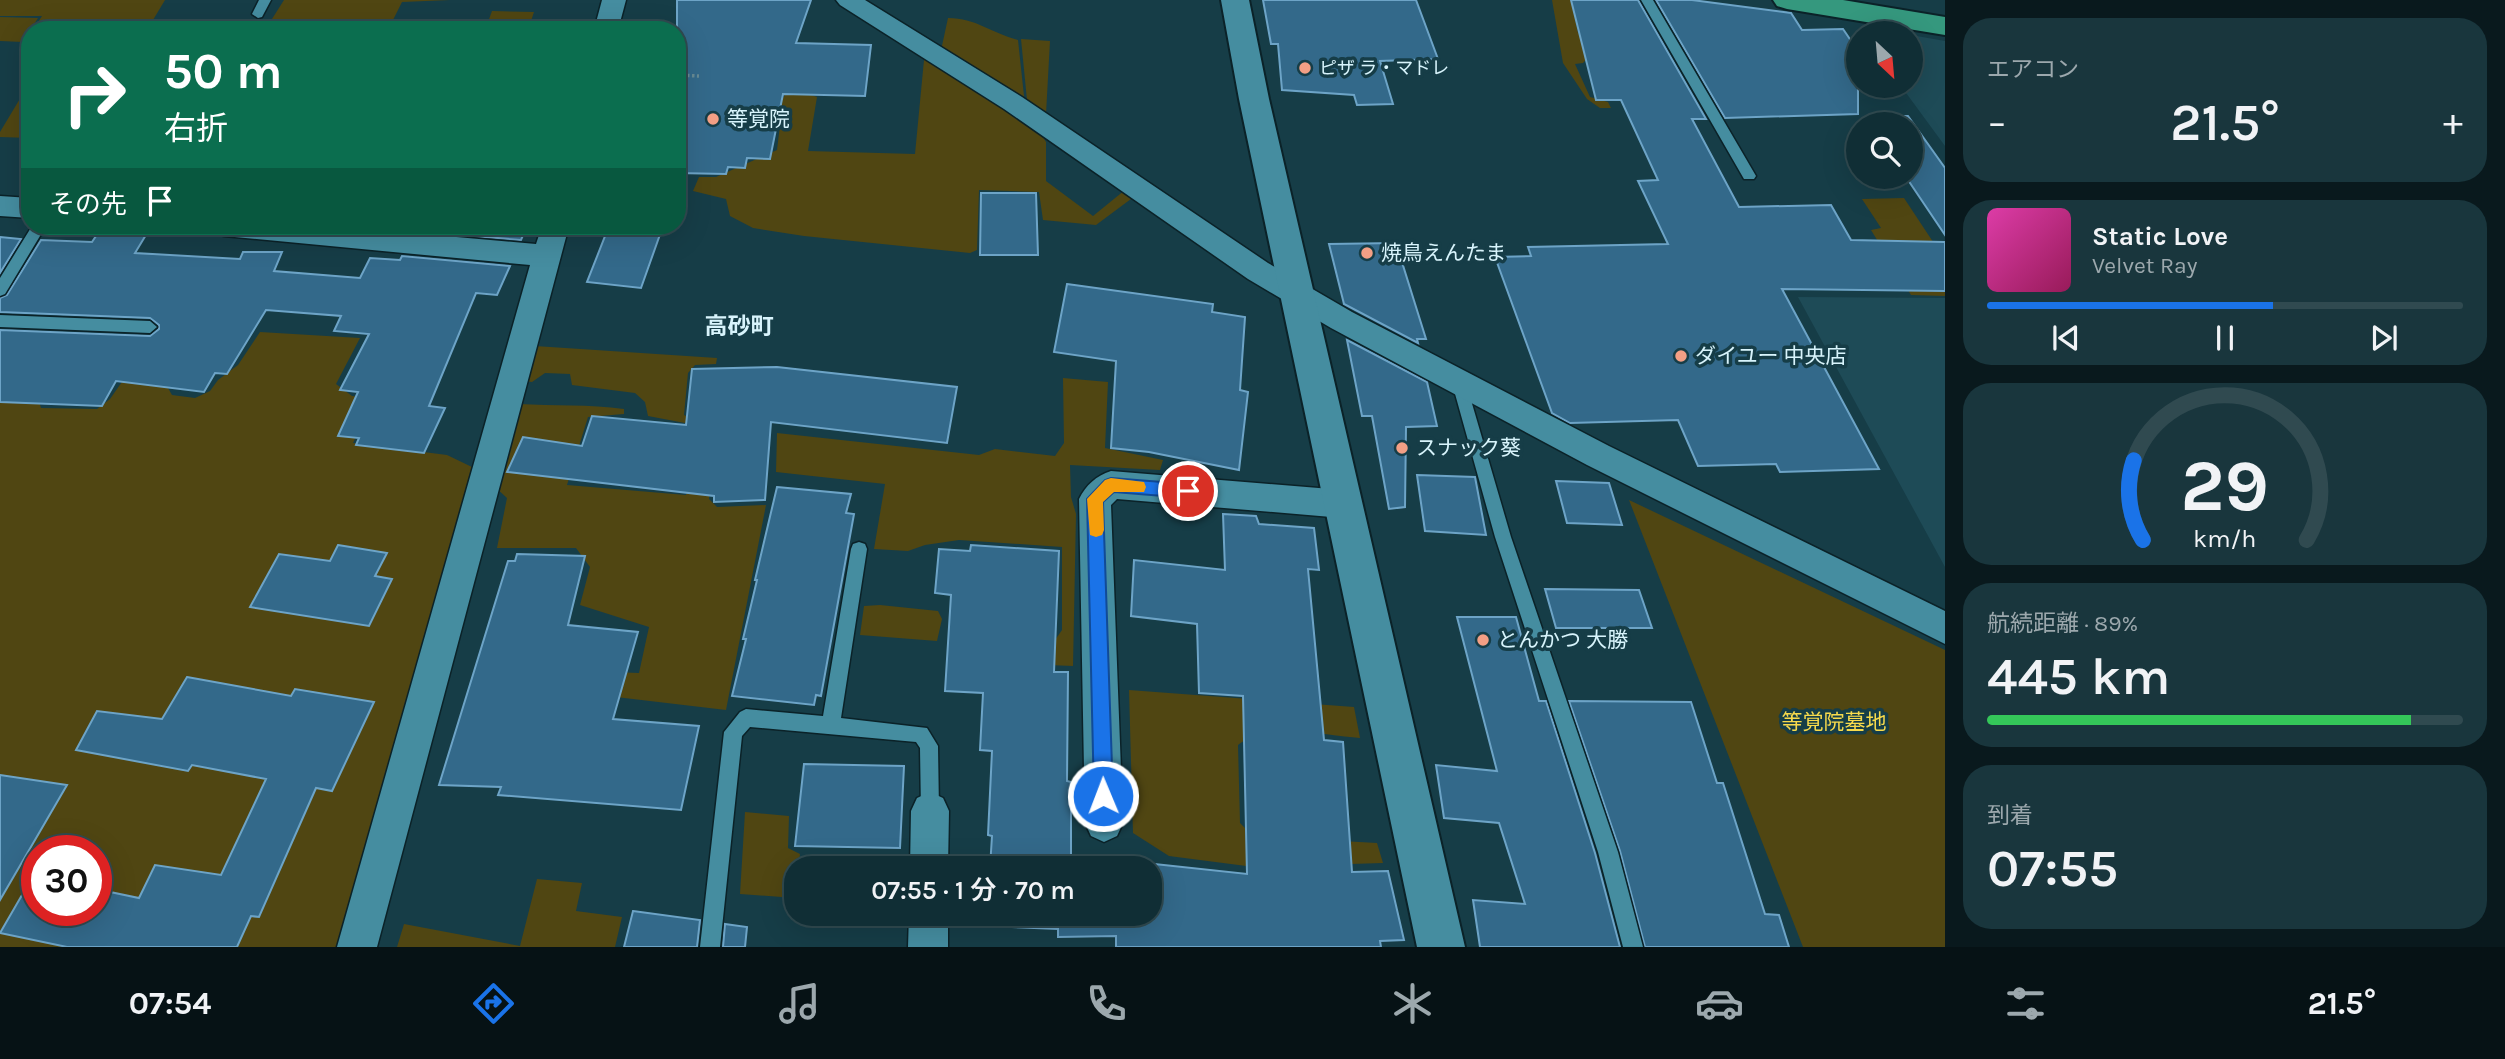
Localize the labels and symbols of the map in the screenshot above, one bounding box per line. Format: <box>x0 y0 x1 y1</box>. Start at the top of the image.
north arrow <box>1846 21 1923 98</box>
place label: ピザ ラ・マドレ <box>1319 57 1449 79</box>
marker: ピザ ラ・マドレ <box>1297 60 1313 76</box>
place label: 等覚院 <box>727 107 790 131</box>
marker: 等覚院 <box>705 111 721 127</box>
place label: 焼鳥えんたま <box>1381 241 1506 265</box>
marker: 焼鳥えんたま <box>1359 245 1375 261</box>
district label: 高砂町 <box>705 313 774 340</box>
place label: ダイユー 中央店 <box>1695 344 1847 368</box>
marker: ダイユー 中央店 <box>1673 348 1689 364</box>
place label: スナック葵 <box>1416 436 1521 460</box>
marker: スナック葵 <box>1394 440 1410 456</box>
pin <box>1158 461 1218 521</box>
place label: とんかつ 大勝 <box>1497 628 1628 652</box>
marker: とんかつ 大勝 <box>1475 632 1491 648</box>
park label: 等覚院墓地 <box>1782 710 1887 734</box>
position arrow <box>1066 759 1140 833</box>
speed limit sign: 30 <box>21 835 112 926</box>

